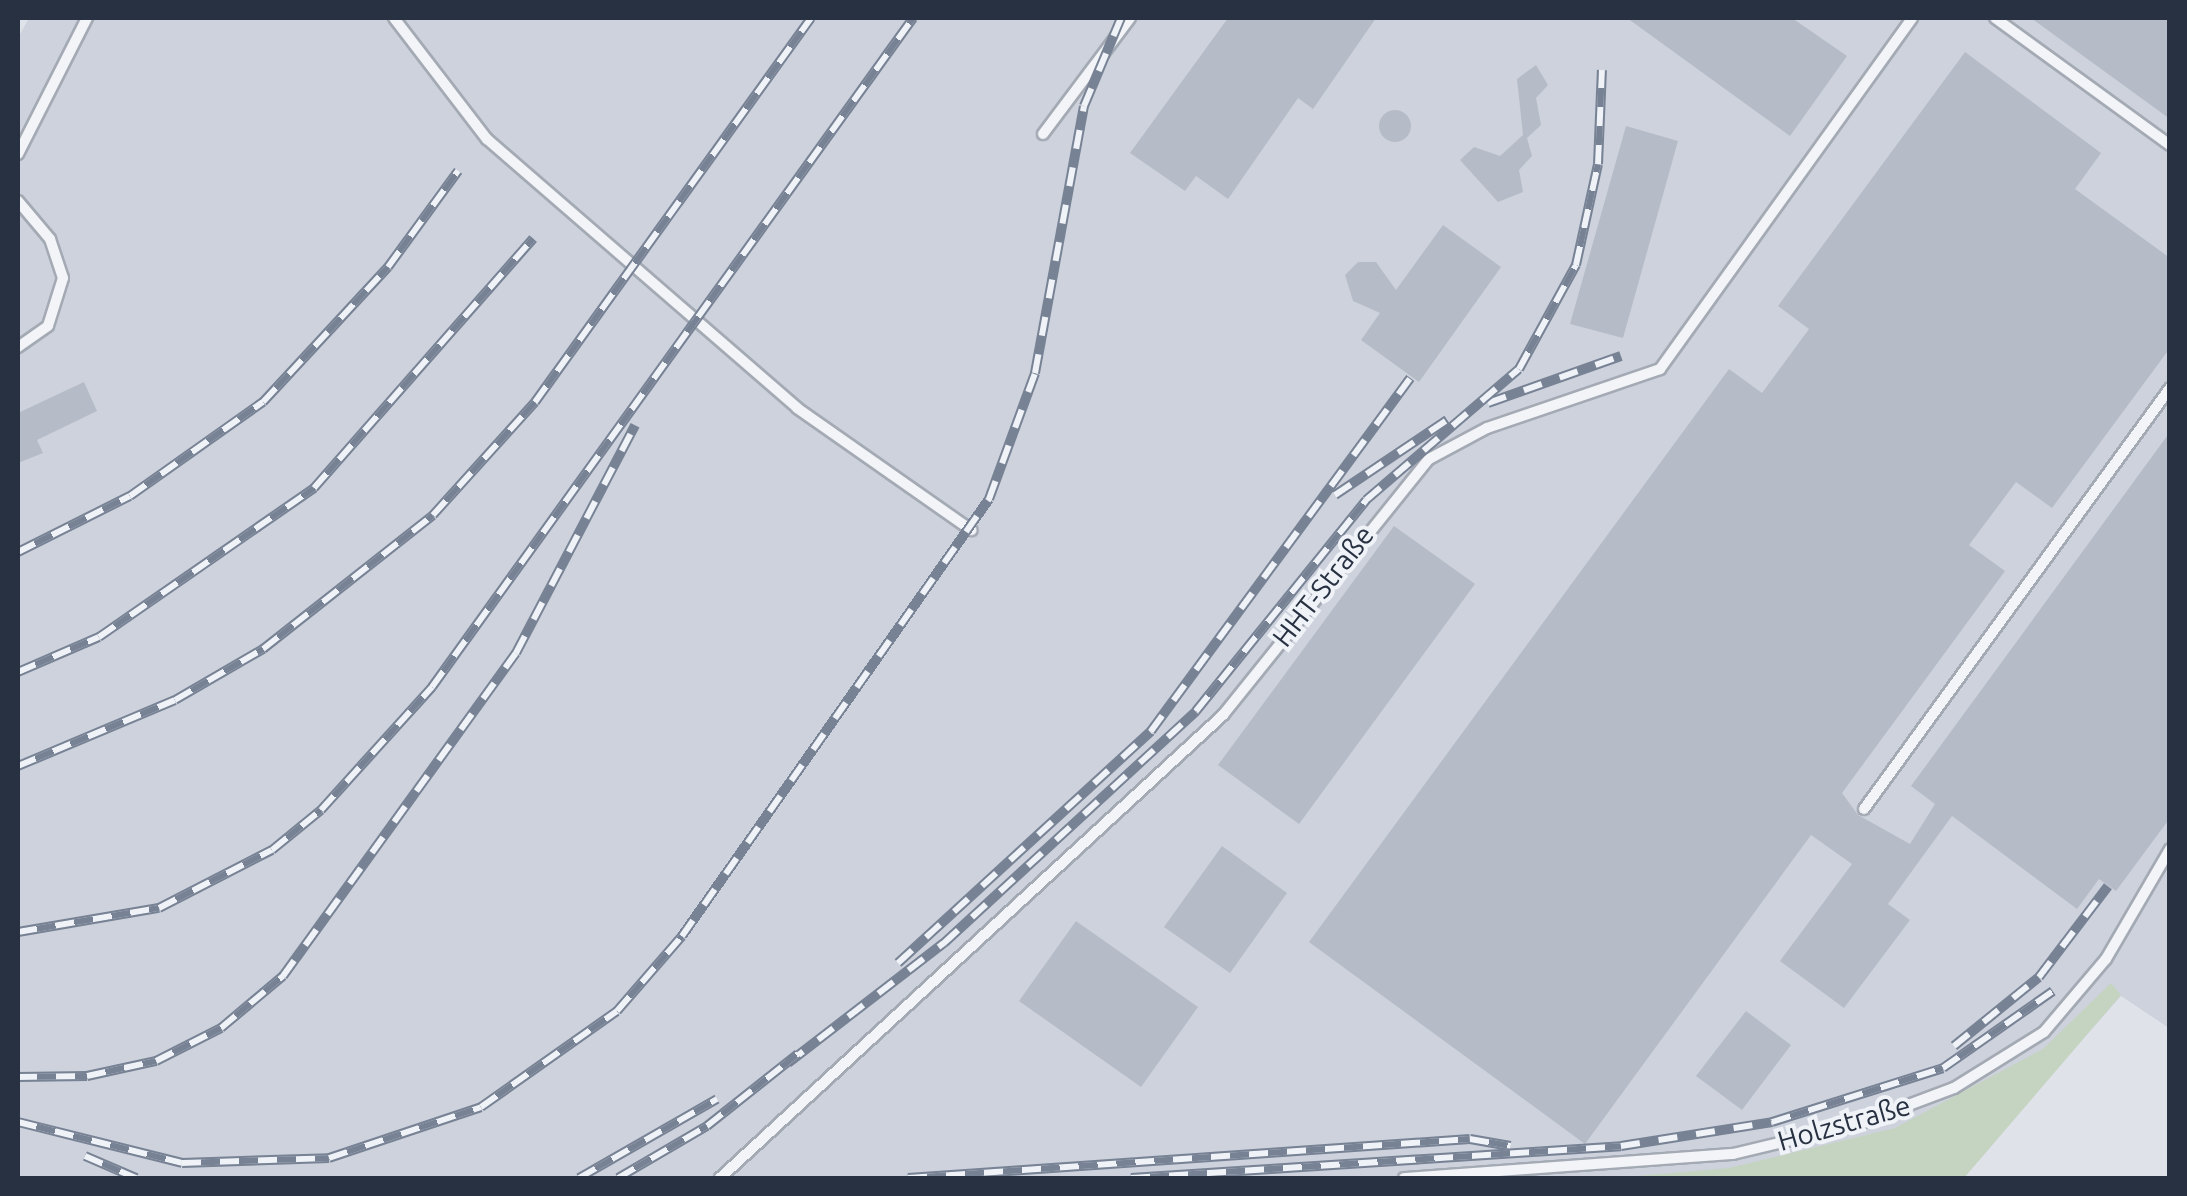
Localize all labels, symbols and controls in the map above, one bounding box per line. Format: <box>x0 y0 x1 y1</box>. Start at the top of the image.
street label: HHT-Straße <box>1265 519 1381 653</box>
street label: Holzstraße <box>1774 1088 1914 1158</box>

